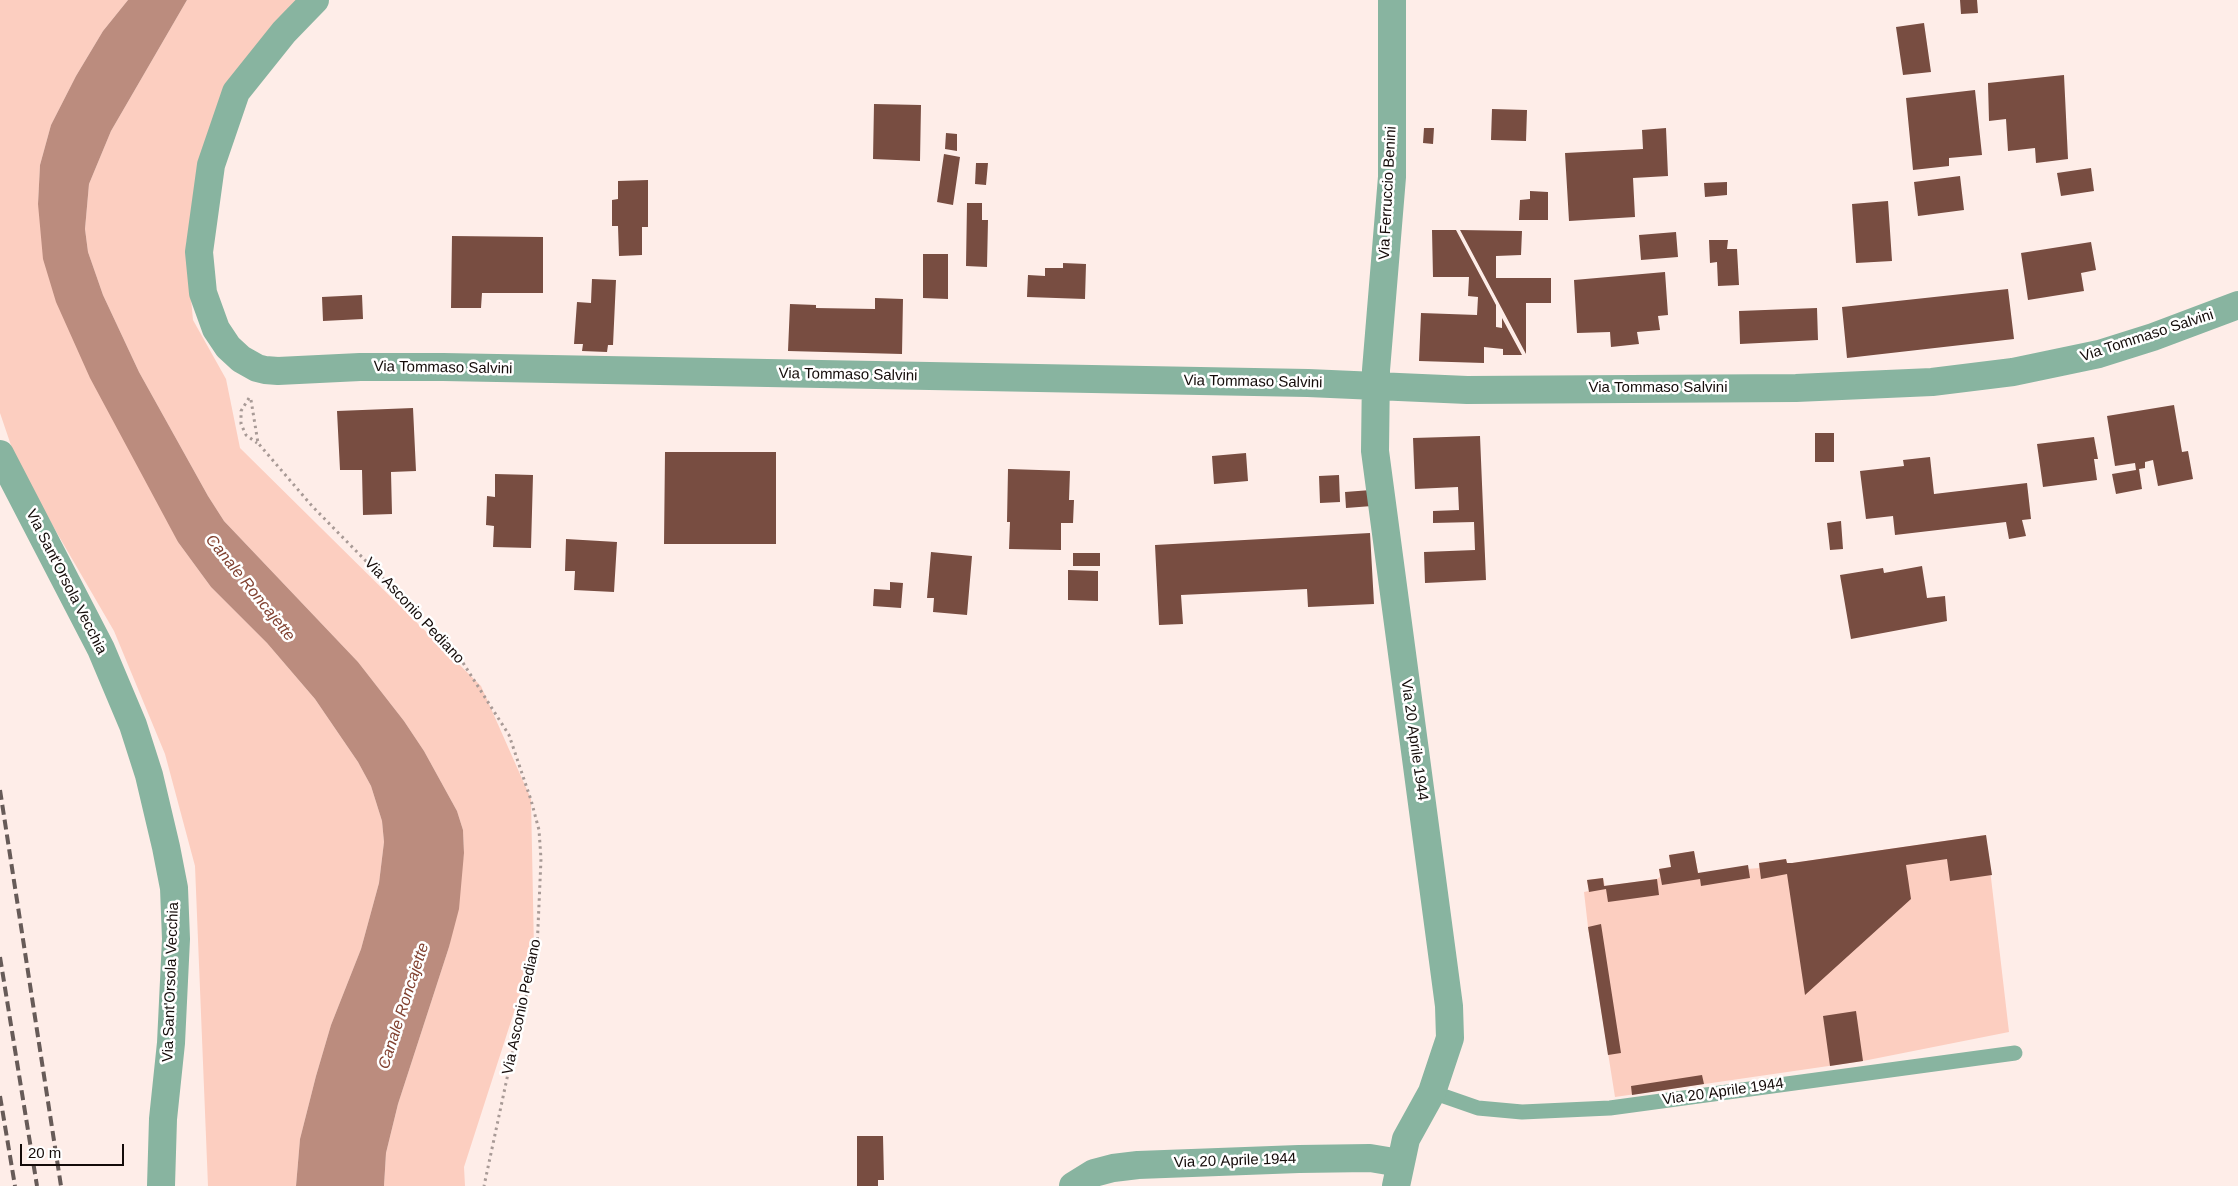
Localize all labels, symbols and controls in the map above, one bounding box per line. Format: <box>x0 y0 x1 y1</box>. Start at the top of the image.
street label: Via Ferruccio Benini <box>1376 126 1400 260</box>
street label: Via Tommaso Salvini <box>2078 306 2216 366</box>
street label: Via Tommaso Salvini <box>373 358 513 378</box>
street label: Via Tommaso Salvini <box>778 365 918 385</box>
street label: Via Tommaso Salvini <box>1183 372 1323 392</box>
street label: Via Tommaso Salvini <box>1589 379 1727 397</box>
street label: Via Sant'Orsola Vecchia <box>22 507 110 657</box>
water label: Canale Roncajette <box>201 531 299 645</box>
street label: Via Asconio Pediano <box>360 554 468 668</box>
street label: Via 20 Aprile 1944 <box>1397 678 1431 802</box>
street label: Via Sant'Orsola Vecchia <box>159 902 183 1062</box>
street label: Via Asconio Pediano <box>499 938 545 1076</box>
water label: Canale Roncajette <box>375 940 433 1072</box>
street label: Via 20 Aprile 1944 <box>1661 1075 1785 1109</box>
scale bar <box>22 1134 126 1166</box>
text: 20 m <box>28 1144 61 1161</box>
street label: Via 20 Aprile 1944 <box>1174 1150 1296 1172</box>

